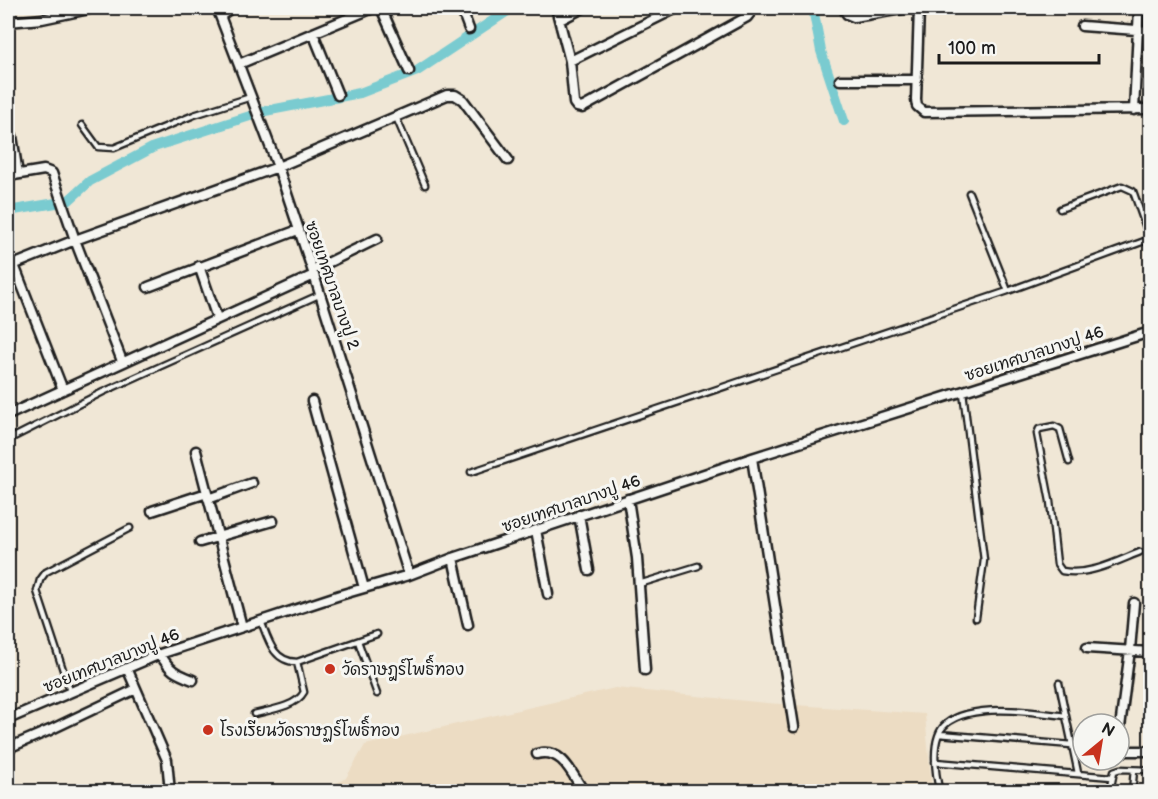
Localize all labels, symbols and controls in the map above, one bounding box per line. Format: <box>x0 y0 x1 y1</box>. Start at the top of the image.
scale bar <box>939 27 1100 65</box>
text: 100 m <box>948 38 996 59</box>
street label: ซอยเทศบาลบางปู 2 <box>299 218 364 354</box>
street label: ซอยเทศบาลบางปู 46 <box>962 322 1107 388</box>
street label: ซอยเทศบาลบางปู 46 <box>499 471 644 539</box>
street label: ซอยเทศบาลบางปู 46 <box>40 624 183 699</box>
place label: วัดราษฎร์โพธิ์ทอง <box>342 654 464 681</box>
marker: วัดราษฎร์โพธิ์ทอง <box>323 662 337 676</box>
north arrow <box>1071 712 1131 772</box>
place label: โรงเรียนวัดราษฏร์โพธิ์ทอง <box>220 715 400 742</box>
text: N <box>1098 719 1118 742</box>
marker: โรงเรียนวัดราษฏร์โพธิ์ทอง <box>201 723 215 737</box>

